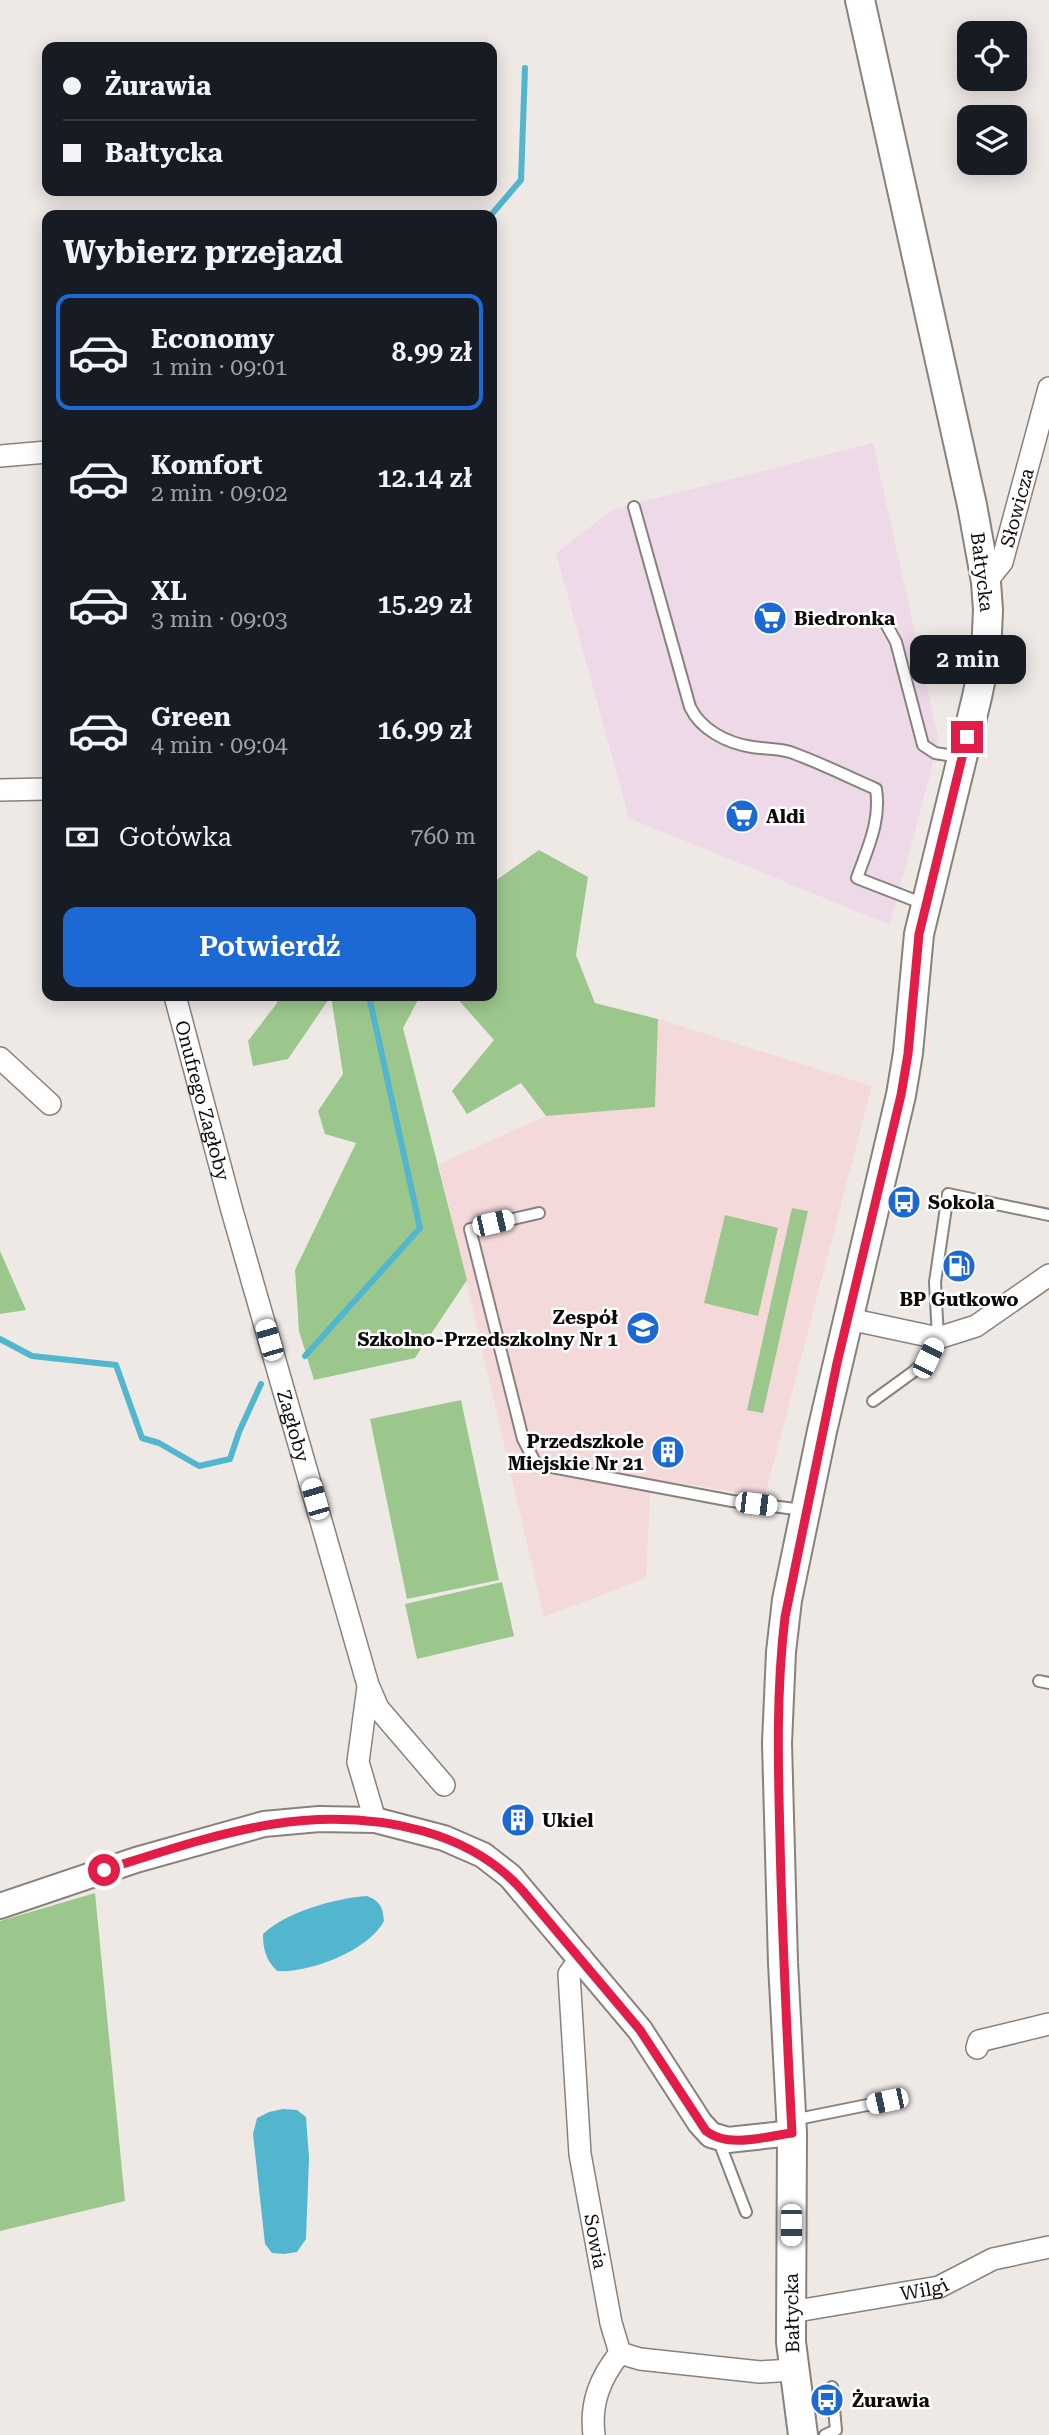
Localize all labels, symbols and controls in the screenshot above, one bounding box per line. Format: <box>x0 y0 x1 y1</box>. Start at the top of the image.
map controls <box>957 21 1027 175</box>
button: locate <box>957 21 1027 91</box>
text: Żurawia <box>105 71 211 101</box>
button: layers <box>957 105 1027 175</box>
text: Bałtycka <box>105 138 223 168</box>
text: Wybierz przejazd <box>63 233 343 271</box>
icon: car <box>67 321 130 384</box>
text: Economy <box>151 324 274 354</box>
text: 8.99 zł <box>392 337 472 367</box>
text: 1 min · 09:01 <box>151 354 288 381</box>
icon: car <box>67 447 130 510</box>
text: Komfort <box>151 450 263 480</box>
text: 12.14 zł <box>377 463 472 493</box>
street label: Słowicza <box>995 465 1039 550</box>
text: 2 min · 09:02 <box>151 480 288 507</box>
street label: Bałtycka <box>966 531 998 614</box>
icon: car <box>67 573 130 636</box>
text: XL <box>151 576 187 606</box>
text: 15.29 zł <box>377 589 472 619</box>
supermarket icon: Biedronka <box>751 599 789 637</box>
text: 3 min · 09:03 <box>151 606 288 633</box>
place label: Biedronka <box>794 607 895 630</box>
callout: 2 min <box>909 636 1025 684</box>
text: 2 min <box>936 646 1000 673</box>
icon: car <box>67 699 130 762</box>
text: Green <box>151 702 231 732</box>
text: 16.99 zł <box>377 715 472 745</box>
route end <box>951 721 983 753</box>
text: 4 min · 09:04 <box>151 732 288 759</box>
supermarket icon: Aldi <box>723 797 761 835</box>
place label: Aldi <box>766 805 805 828</box>
icon: cash <box>63 818 101 856</box>
text: Gotówka <box>119 822 232 852</box>
text: 760 m <box>411 823 476 850</box>
button: Potwierdź <box>63 907 476 987</box>
street label: Onufrego Zagłoby <box>170 1018 235 1184</box>
bus stop icon: Sokola <box>885 1183 923 1221</box>
place label: Sokola <box>928 1191 995 1214</box>
car <box>471 1208 516 1238</box>
fuel station icon: BP Gutkowo <box>940 1247 978 1285</box>
place label: BP Gutkowo <box>899 1288 1019 1311</box>
place label: Zespół Szkolno-Przedszkolny Nr 1 <box>357 1306 618 1351</box>
school or university icon: Zespół Szkolno-Przedszkolny Nr 1 <box>624 1309 662 1347</box>
car <box>254 1317 285 1363</box>
car <box>910 1335 947 1381</box>
street label: Zagłoby <box>272 1387 315 1465</box>
place label: Przedszkole Miejskie Nr 21 <box>508 1430 644 1475</box>
building icon: Przedszkole Miejskie Nr 21 <box>649 1433 687 1471</box>
car <box>300 1476 331 1522</box>
car <box>734 1491 779 1517</box>
building icon: Ukiel <box>499 1801 537 1839</box>
place label: Ukiel <box>542 1809 593 1832</box>
route start <box>88 1854 120 1886</box>
car <box>865 2086 910 2116</box>
car <box>781 2204 802 2246</box>
street label: Sowia <box>580 2212 612 2271</box>
street label: Bałtycka <box>780 2272 804 2353</box>
street label: Wilgi <box>899 2273 952 2305</box>
bus stop icon: Żurawia <box>808 2381 846 2419</box>
place label: Żurawia <box>852 2389 930 2412</box>

